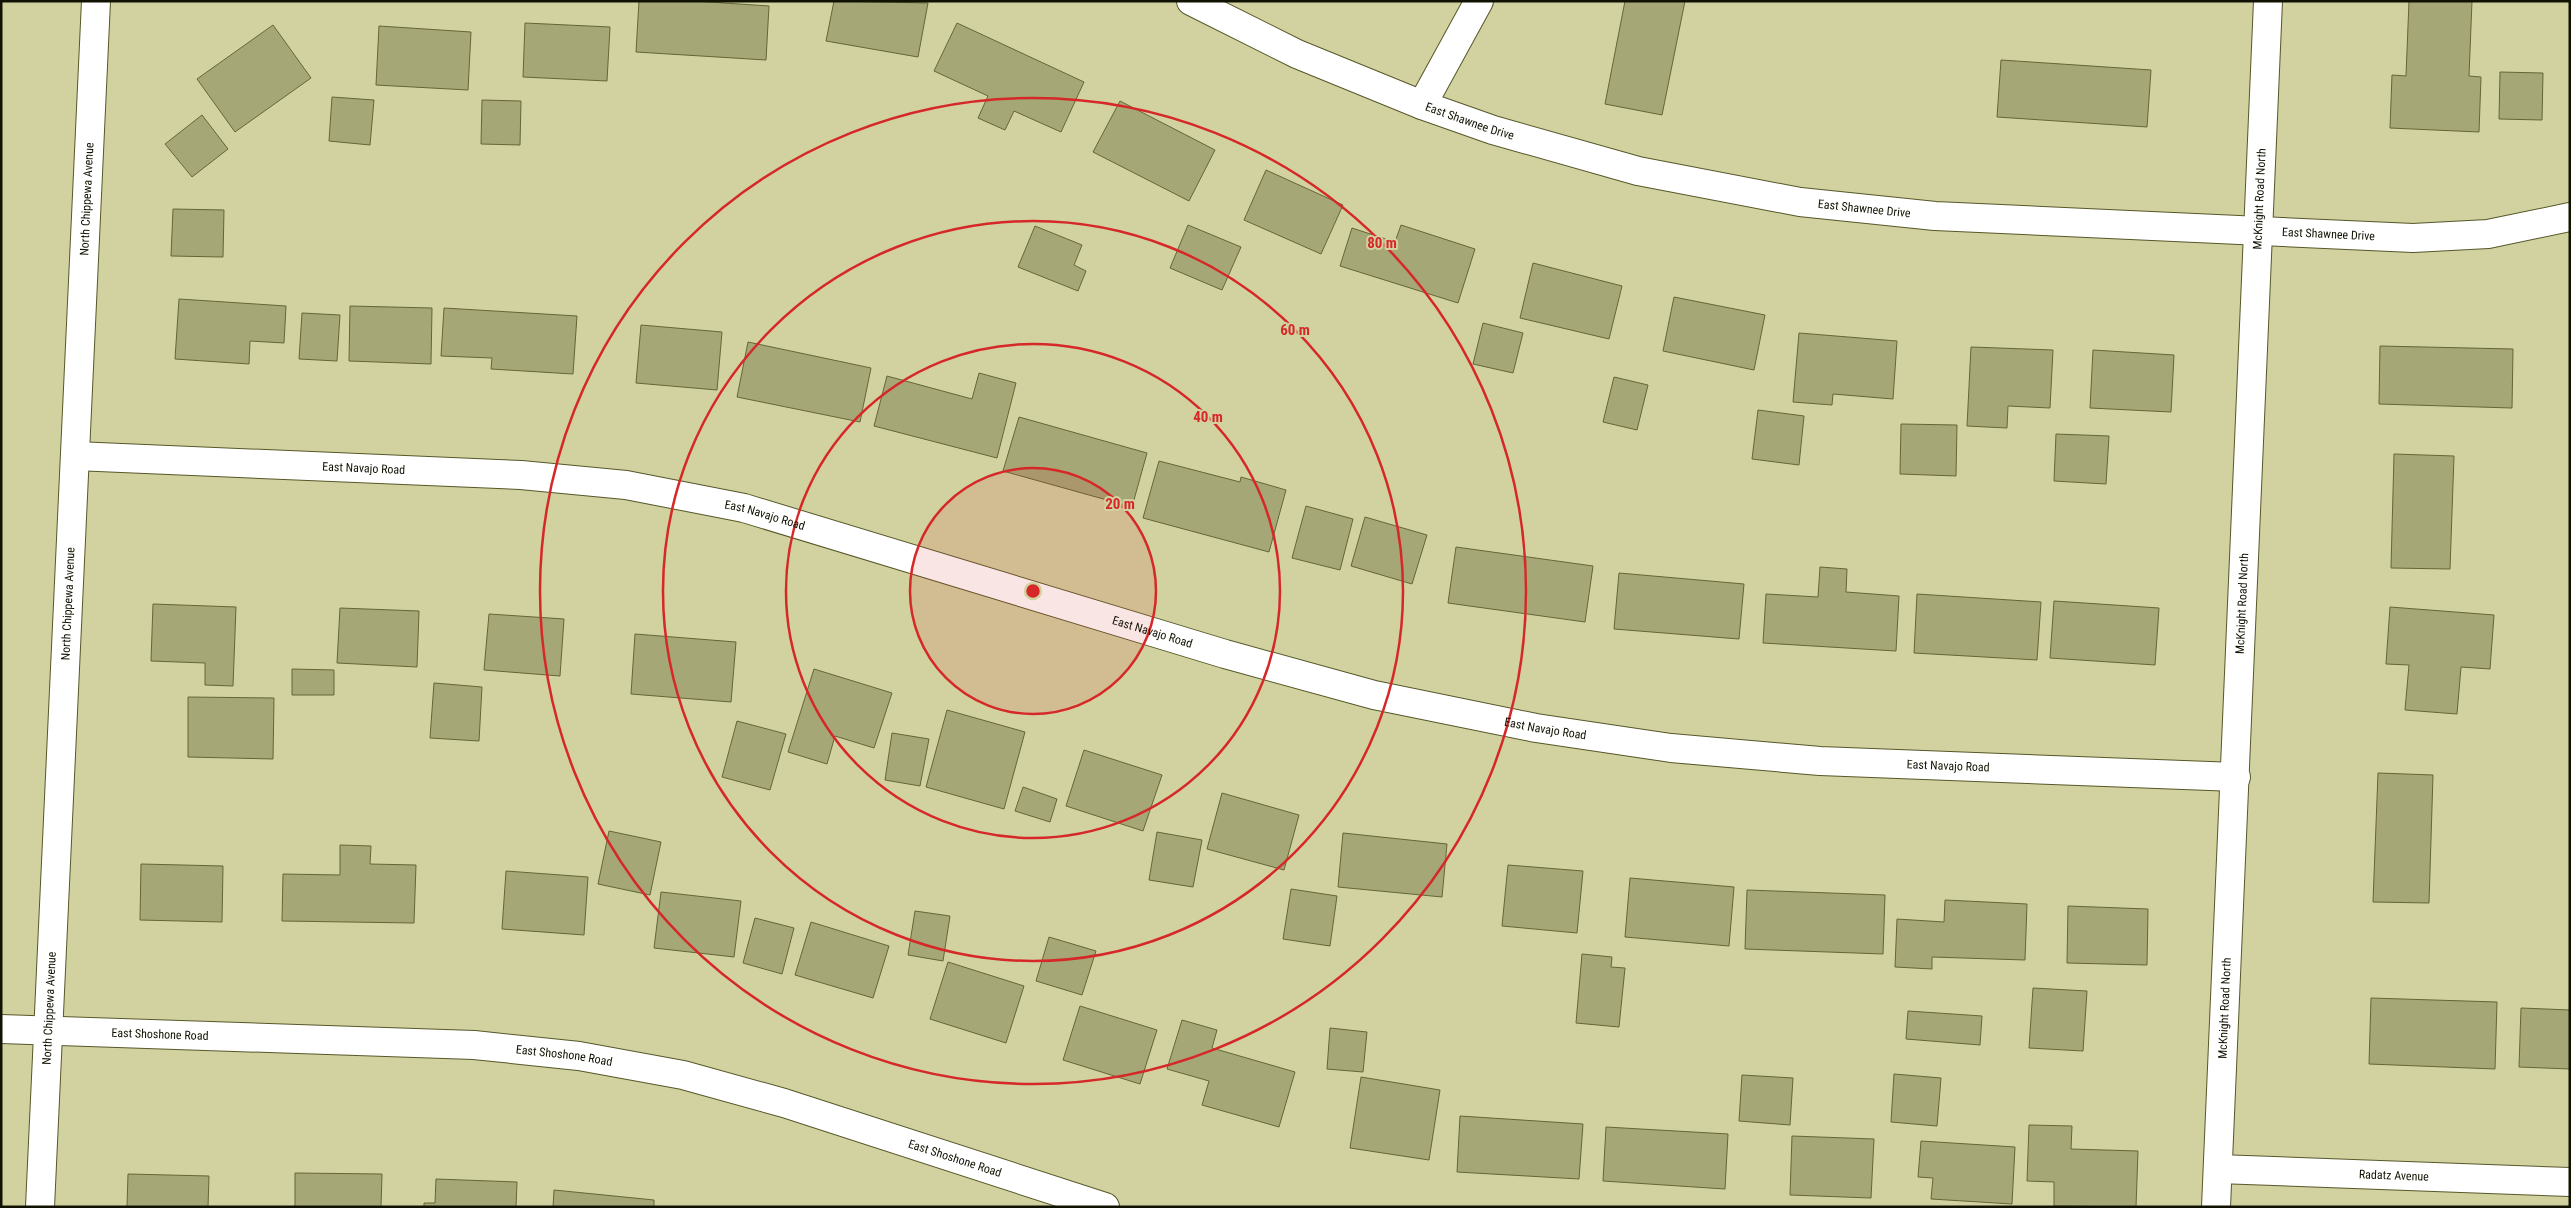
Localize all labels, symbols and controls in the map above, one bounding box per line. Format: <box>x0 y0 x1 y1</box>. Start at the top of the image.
street label: East Shawnee Drive <box>1423 100 1516 143</box>
street label: North Chippewa Avenue <box>77 142 96 256</box>
street label: McKnight Road North <box>2250 148 2269 250</box>
street label: East Shawnee Drive <box>1817 197 1912 220</box>
street label: East Shawnee Drive <box>2282 225 2376 243</box>
text: 80 m <box>1367 234 1397 252</box>
text: 60 m <box>1280 321 1310 339</box>
text: 40 m <box>1193 408 1223 426</box>
street label: East Navajo Road <box>322 460 406 477</box>
text: 20 m <box>1105 495 1135 513</box>
street label: East Navajo Road <box>723 497 807 533</box>
street label: North Chippewa Avenue <box>58 546 78 661</box>
street label: McKnight Road North <box>2233 552 2251 654</box>
centre of rings <box>1024 582 1042 600</box>
street label: East Navajo Road <box>1111 613 1194 651</box>
street label: East Navajo Road <box>1503 715 1587 742</box>
street label: East Navajo Road <box>1906 757 1990 775</box>
street label: North Chippewa Avenue <box>40 951 59 1065</box>
street label: McKnight Road North <box>2215 957 2234 1059</box>
street label: East Shoshone Road <box>111 1026 209 1043</box>
street label: East Shoshone Road <box>515 1042 614 1069</box>
street label: East Shoshone Road <box>906 1137 1003 1180</box>
street label: Radatz Avenue <box>2359 1167 2429 1184</box>

